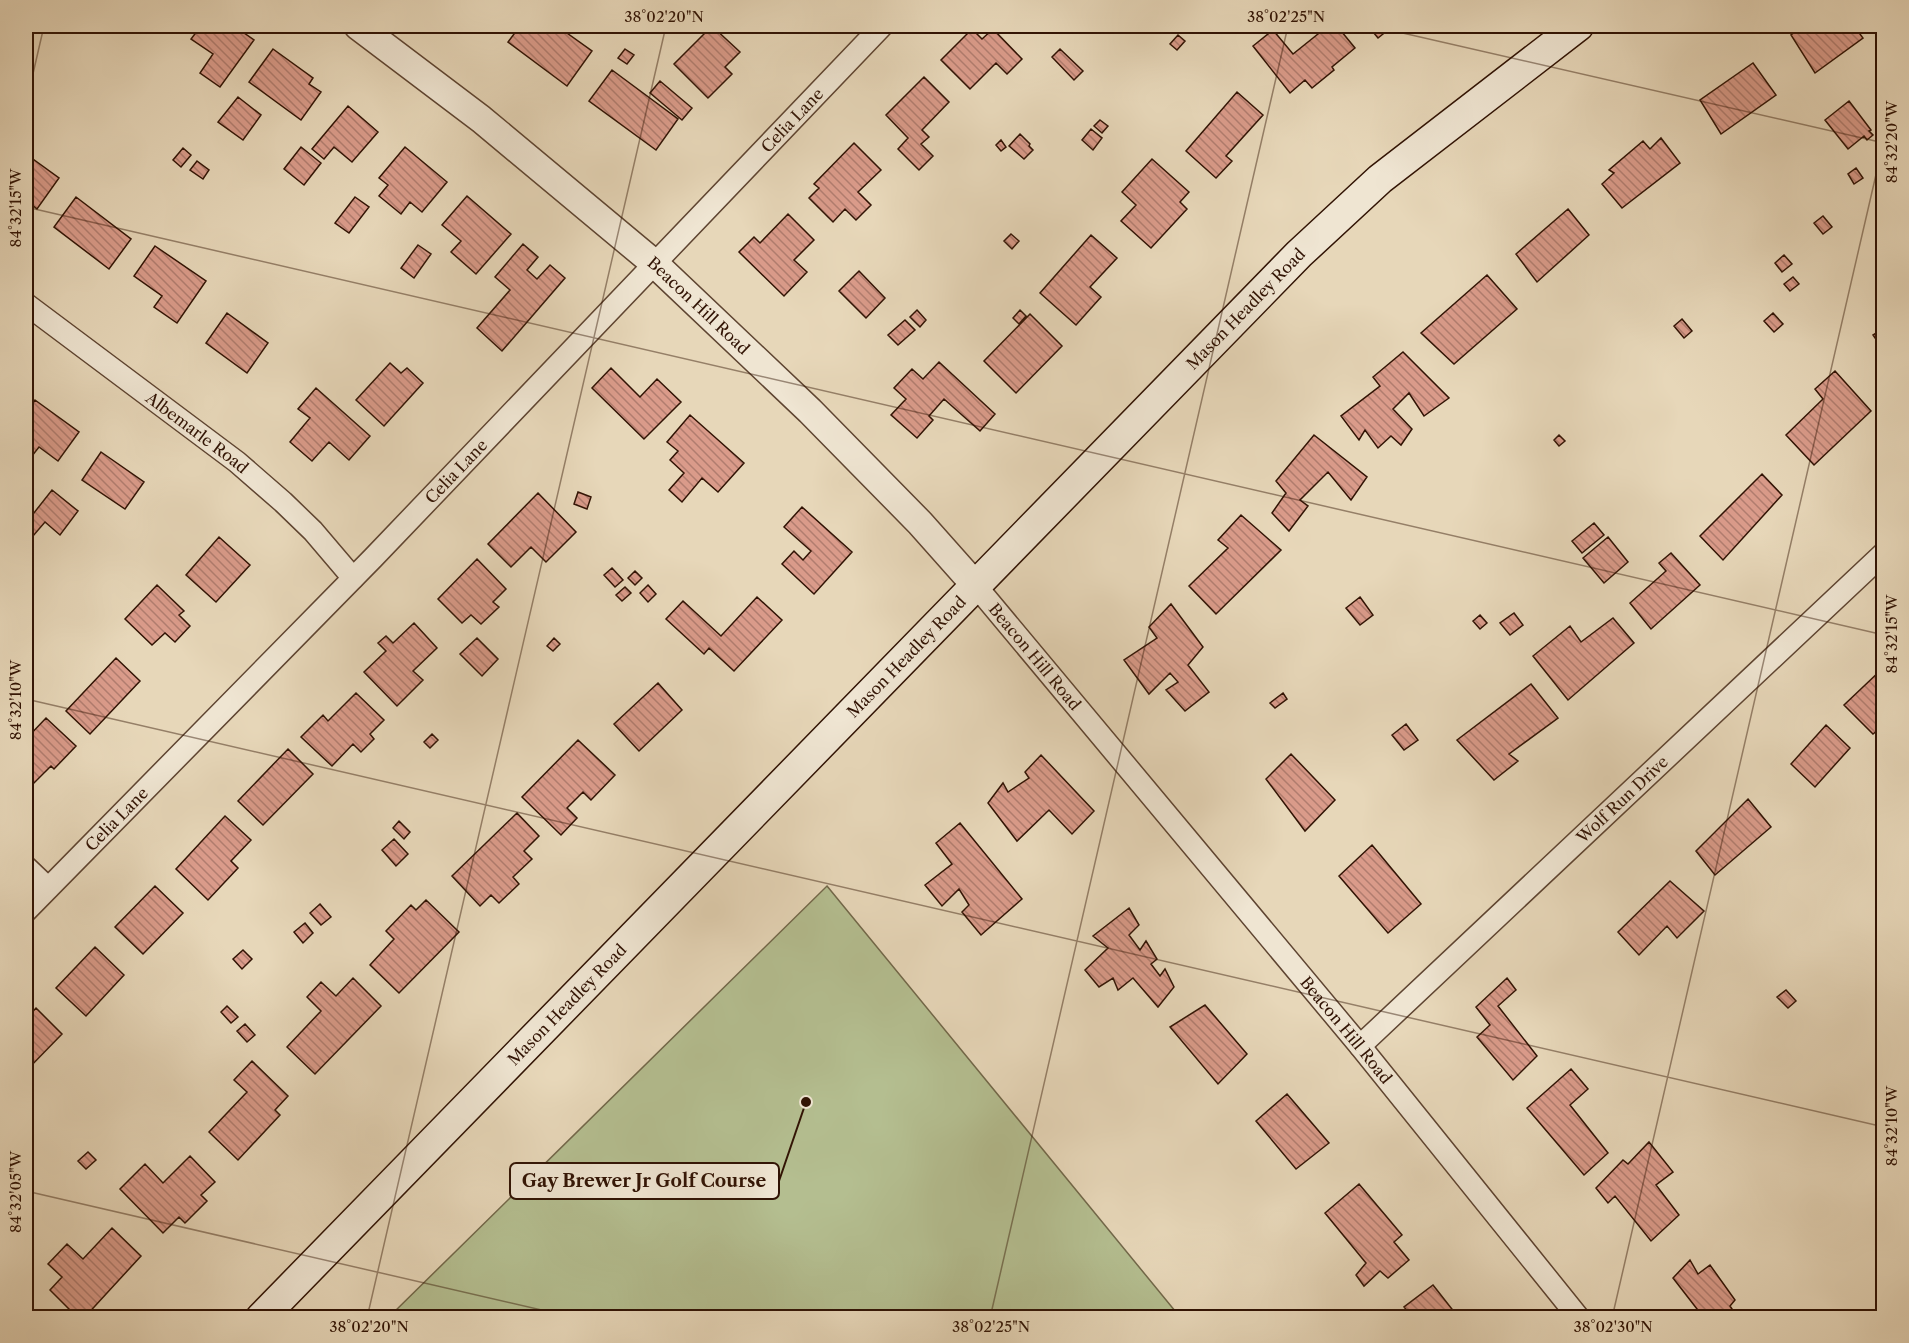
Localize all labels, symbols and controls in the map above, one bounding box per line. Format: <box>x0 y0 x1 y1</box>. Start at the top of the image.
text: 38°02'20"N <box>624 7 704 26</box>
text: 38°02'25"N <box>1247 7 1325 26</box>
street label: Celia Lane <box>757 84 827 156</box>
text: 84°32'20"W <box>1882 100 1901 183</box>
text: 84°32'15"W <box>6 168 25 247</box>
street label: Mason Headley Road <box>1182 244 1309 374</box>
street label: Beacon Hill Road <box>644 252 754 359</box>
street label: Albemarle Road <box>141 387 253 478</box>
street label: Celia Lane <box>421 435 491 508</box>
street label: Mason Headley Road <box>843 592 970 721</box>
text: 84°32'15"W <box>1882 594 1901 673</box>
street label: Beacon Hill Road <box>985 599 1085 714</box>
text: 84°32'10"W <box>6 659 25 740</box>
street label: Wolf Run Drive <box>1572 752 1672 848</box>
street label: Celia Lane <box>81 783 152 855</box>
street label: Mason Headley Road <box>503 939 631 1069</box>
street label: Beacon Hill Road <box>1296 972 1396 1088</box>
text: 84°32'10"W <box>1882 1085 1901 1166</box>
text: 84°32'05"W <box>6 1150 25 1233</box>
callout: Gay Brewer Jr Golf Course <box>510 1163 779 1199</box>
text: Gay Brewer Jr Golf Course <box>522 1170 766 1192</box>
text: 38°02'20"N <box>329 1317 409 1336</box>
text: 38°02'25"N <box>952 1317 1030 1336</box>
text: 38°02'30"N <box>1573 1317 1653 1336</box>

